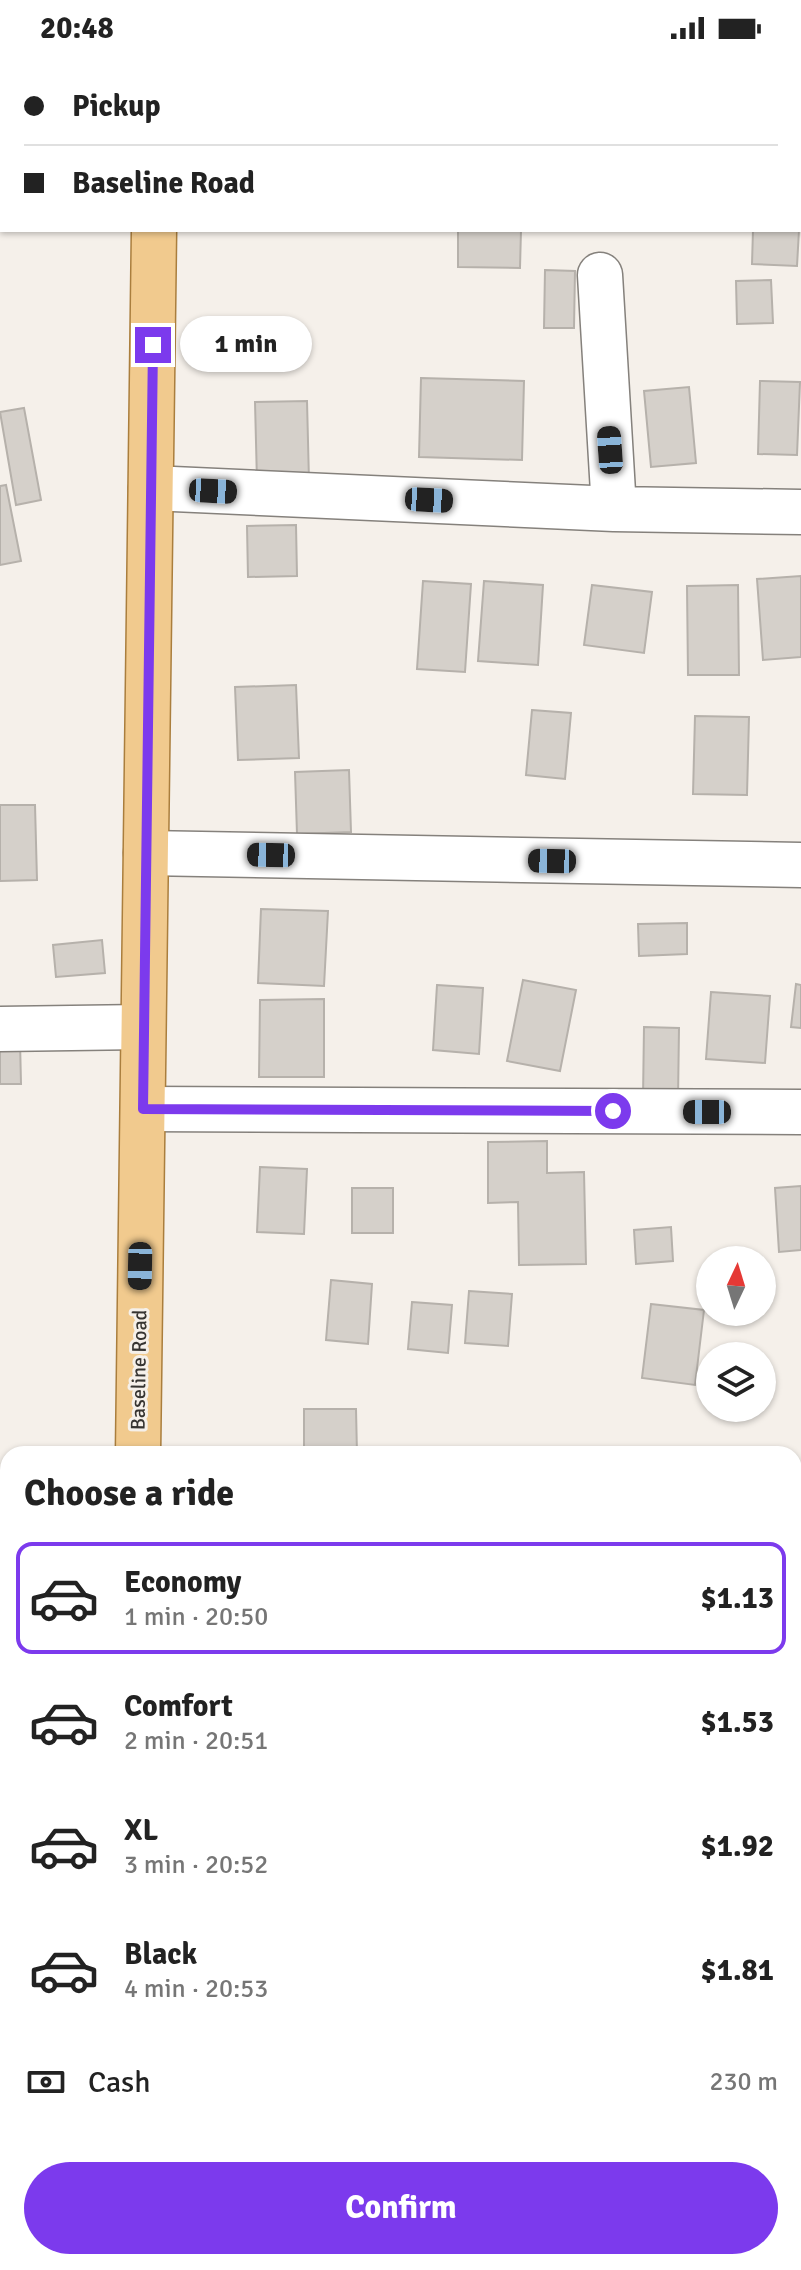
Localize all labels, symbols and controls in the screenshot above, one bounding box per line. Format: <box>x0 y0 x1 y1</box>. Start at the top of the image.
text: 20:48 <box>40 10 114 47</box>
text: Pickup <box>72 88 161 125</box>
text: Baseline Road <box>72 165 255 202</box>
callout: 1 min <box>181 317 313 373</box>
route end <box>135 327 171 363</box>
text: 1 min <box>215 328 277 360</box>
car <box>596 425 624 475</box>
car <box>188 478 238 504</box>
car <box>404 487 454 513</box>
car <box>247 843 295 867</box>
car <box>528 849 576 873</box>
route start <box>595 1093 631 1129</box>
car <box>683 1100 731 1124</box>
car <box>128 1242 152 1290</box>
north arrow <box>696 1246 776 1326</box>
map controls <box>696 1246 776 1422</box>
street label: Baseline Road <box>125 1310 153 1430</box>
button: layers <box>696 1342 776 1422</box>
text: Choose a ride <box>24 1471 234 1516</box>
icon: car <box>28 1562 100 1634</box>
text: Economy <box>124 1564 241 1601</box>
text: $1.13 <box>701 1580 774 1617</box>
text: 1 min · 20:50 <box>124 1601 268 1633</box>
icon: car <box>28 1686 100 1758</box>
text: Comfort <box>124 1688 233 1725</box>
text: $1.53 <box>701 1704 774 1741</box>
text: 2 min · 20:51 <box>124 1725 268 1757</box>
icon: car <box>28 1810 100 1882</box>
text: XL <box>124 1812 158 1849</box>
text: $1.92 <box>701 1828 774 1865</box>
text: 3 min · 20:52 <box>124 1849 268 1881</box>
icon: car <box>28 1934 100 2006</box>
text: Black <box>124 1936 197 1973</box>
text: $1.81 <box>701 1952 774 1989</box>
text: 4 min · 20:53 <box>124 1973 268 2005</box>
icon: cash <box>24 2060 68 2104</box>
text: Cash <box>88 2064 151 2101</box>
text: 230 m <box>709 2066 778 2098</box>
button: Confirm <box>24 2162 778 2254</box>

